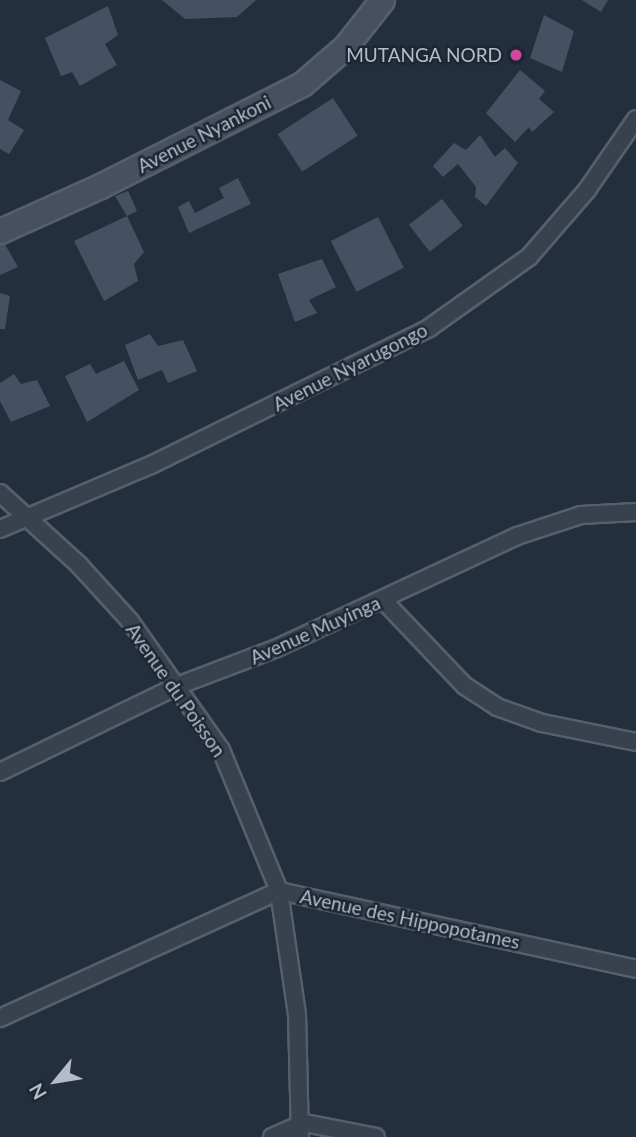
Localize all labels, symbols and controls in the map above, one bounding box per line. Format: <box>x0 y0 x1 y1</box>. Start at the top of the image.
place label: MUTANGA NORD <box>346 44 502 66</box>
marker: MUTANGA NORD <box>508 47 524 63</box>
street label: Avenue Nyankoni <box>133 91 275 177</box>
street label: Avenue Nyarugongo <box>269 318 431 416</box>
street label: Avenue Muyinga <box>246 591 384 669</box>
street label: Avenue du Poisson <box>121 619 231 761</box>
street label: Avenue des Hippopotames <box>298 885 522 953</box>
north arrow <box>21 1046 91 1116</box>
text: N <box>24 1080 51 1104</box>

